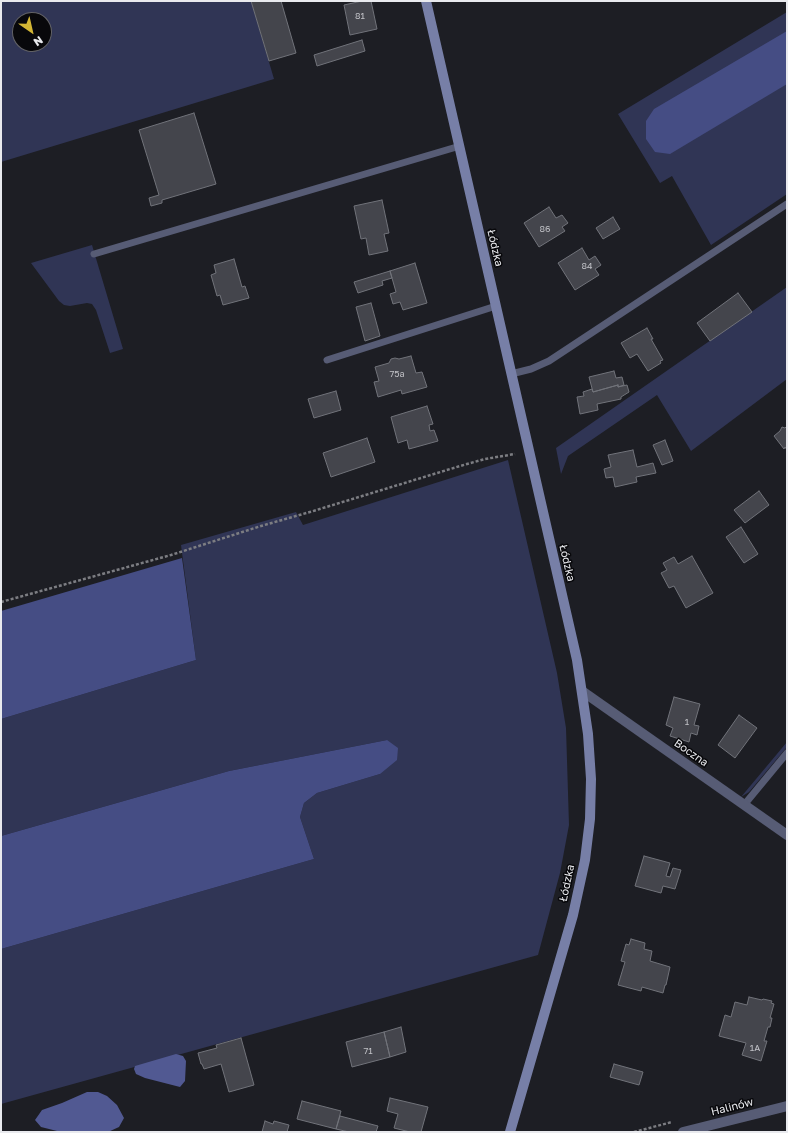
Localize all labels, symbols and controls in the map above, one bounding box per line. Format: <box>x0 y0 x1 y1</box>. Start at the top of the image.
house number: 81 <box>355 11 365 21</box>
north arrow <box>12 12 52 52</box>
text: N <box>31 34 46 49</box>
house number: 86 <box>540 224 550 234</box>
street label: Łódzka <box>484 228 506 268</box>
house number: 84 <box>582 261 592 271</box>
house number: 75a <box>389 369 405 379</box>
street label: Łódzka <box>556 543 578 583</box>
house number: 1 <box>685 717 689 727</box>
street label: Boczna <box>671 737 711 769</box>
street label: Łódzka <box>557 863 577 903</box>
house number: 1A <box>750 1043 760 1053</box>
house number: 71 <box>363 1046 373 1056</box>
street label: Halinów <box>709 1095 755 1119</box>

